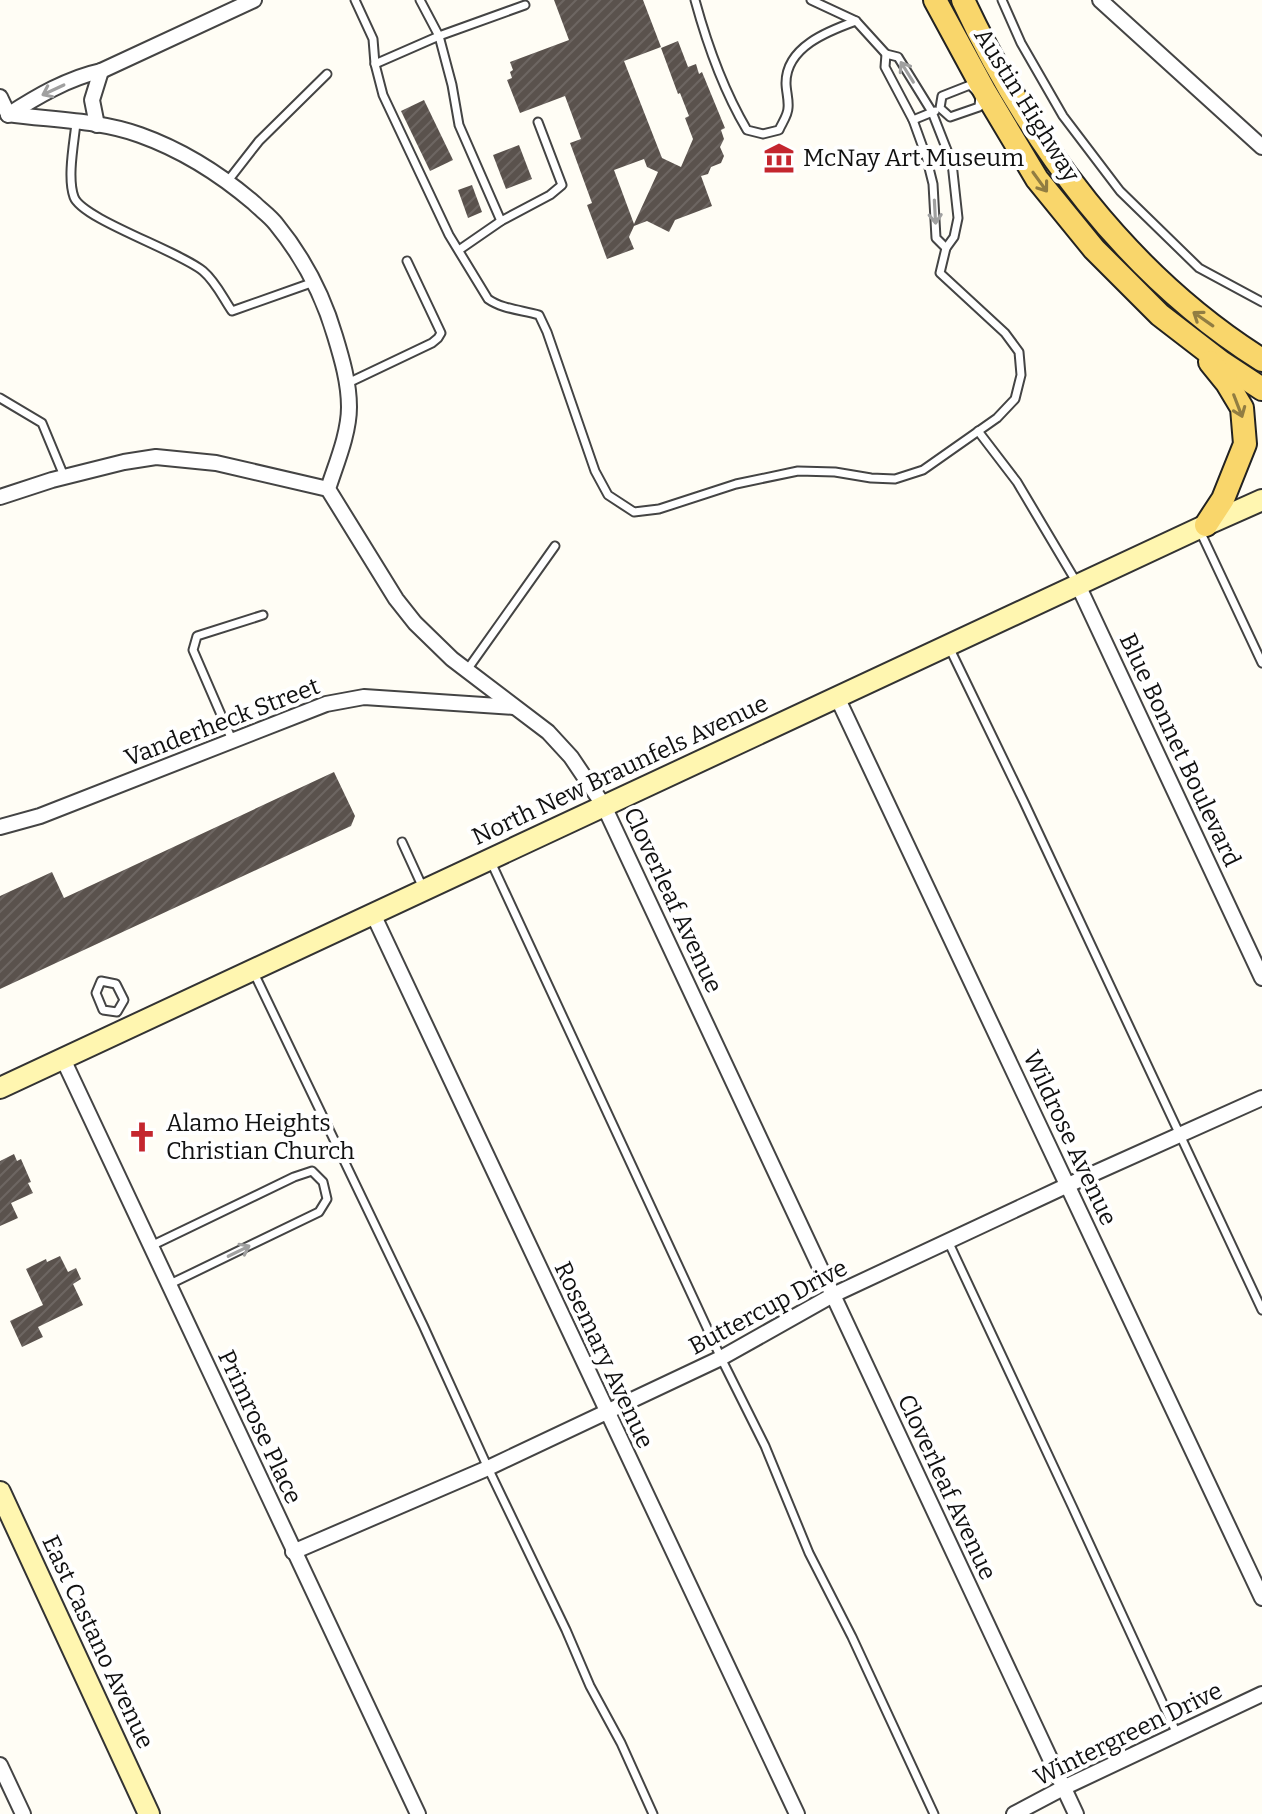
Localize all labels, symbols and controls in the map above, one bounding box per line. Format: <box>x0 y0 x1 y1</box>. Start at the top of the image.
street label: Austin Highway <box>968 23 1086 187</box>
one-way arrow <box>899 61 915 84</box>
one-way arrow <box>41 83 65 98</box>
museum icon: McNay Art Museum <box>762 141 796 175</box>
place label: McNay Art Museum <box>803 144 1024 172</box>
one-way arrow <box>1031 171 1048 192</box>
one-way arrow <box>928 198 943 225</box>
one-way arrow <box>1193 311 1214 328</box>
one-way arrow <box>1232 393 1246 418</box>
street label: Blue Bonnet Boulevard <box>1114 629 1246 871</box>
street label: Vanderheck Street <box>121 672 324 772</box>
street label: North New Braunfels Avenue <box>468 689 772 851</box>
street label: Cloverleaf Avenue <box>618 803 728 997</box>
street label: Wildrose Avenue <box>1017 1046 1123 1230</box>
place label: Alamo Heights Christian Church <box>166 1109 355 1165</box>
church icon: Alamo Heights Christian Church <box>125 1120 159 1154</box>
one-way arrow <box>226 1243 250 1258</box>
street label: Buttercup Drive <box>684 1254 852 1360</box>
street label: Rosemary Avenue <box>549 1257 659 1453</box>
street label: Primrose Place <box>212 1346 308 1508</box>
street label: Cloverleaf Avenue <box>892 1390 1002 1584</box>
street label: East Castano Avenue <box>36 1531 160 1753</box>
street label: Wintergreen Drive <box>1029 1676 1227 1792</box>

